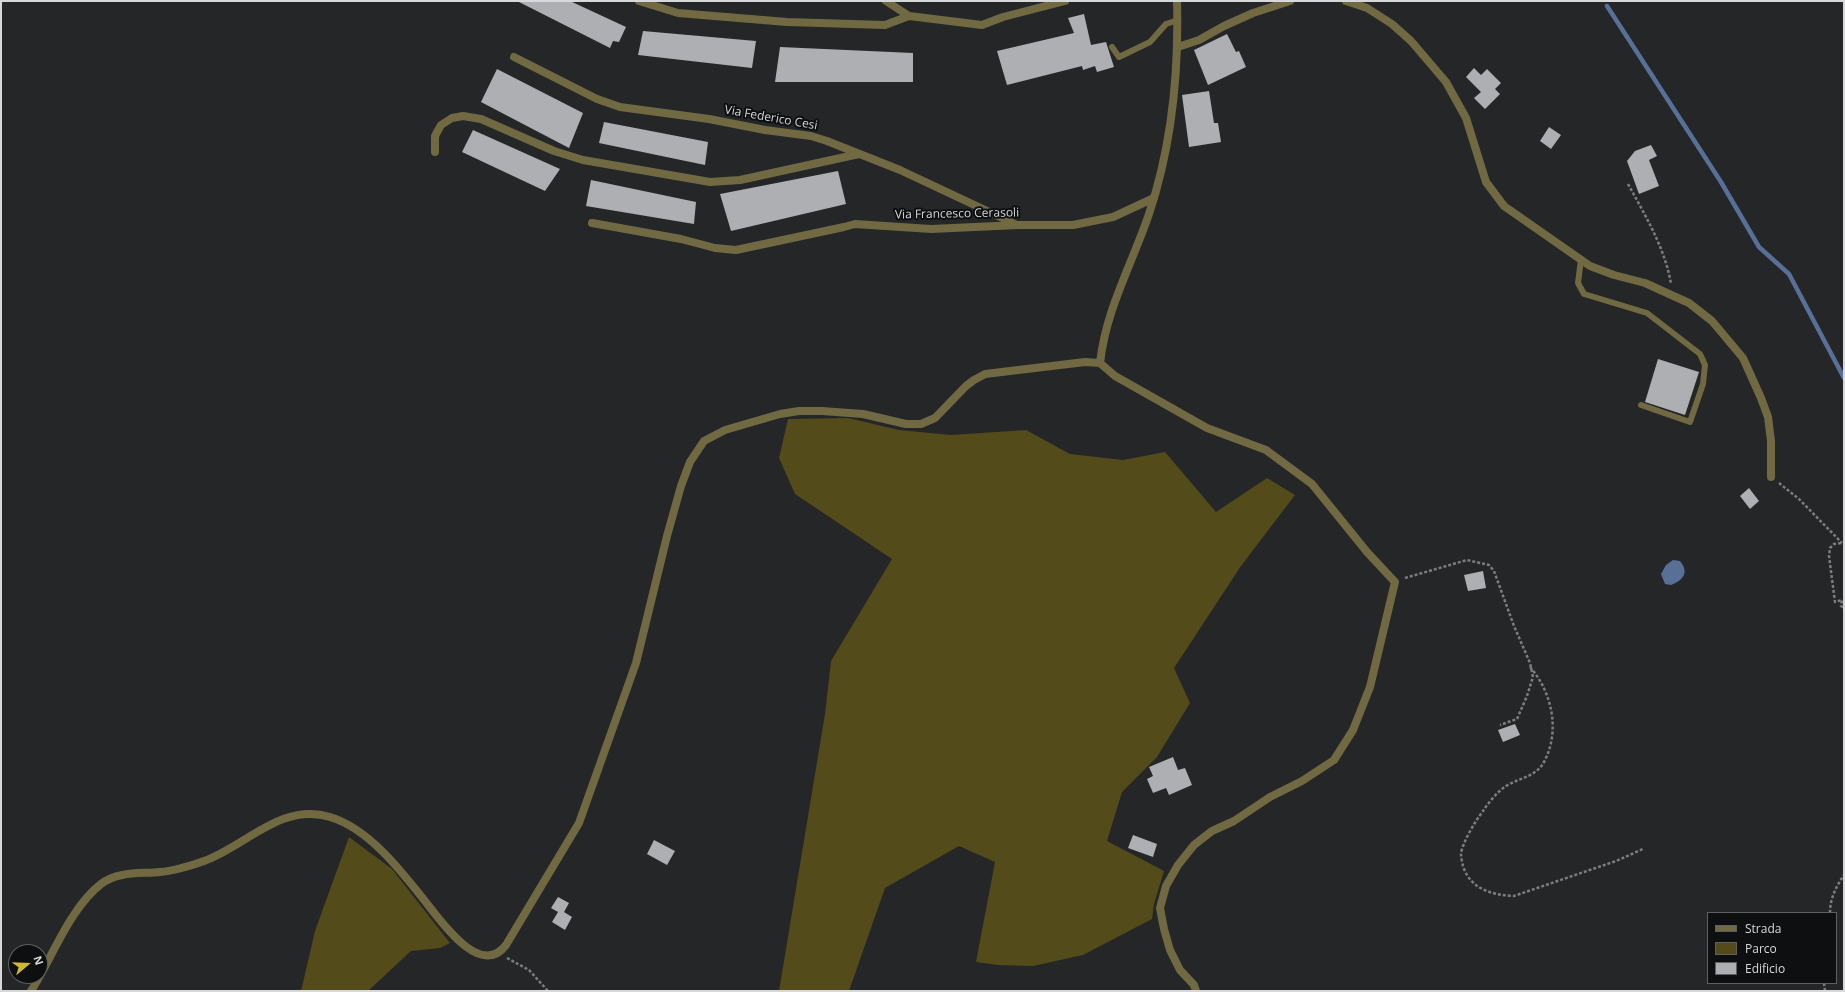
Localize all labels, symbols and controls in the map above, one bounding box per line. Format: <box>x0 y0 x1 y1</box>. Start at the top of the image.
street label: Via Federico Cesi <box>723 103 819 133</box>
street label: Via Francesco Cerasoli <box>895 206 1019 222</box>
legend <box>1707 912 1837 984</box>
text: Strada <box>1745 920 1781 937</box>
text: Parco <box>1745 940 1777 957</box>
north arrow <box>8 944 48 984</box>
text: N <box>30 954 47 967</box>
text: Edificio <box>1745 960 1785 977</box>

